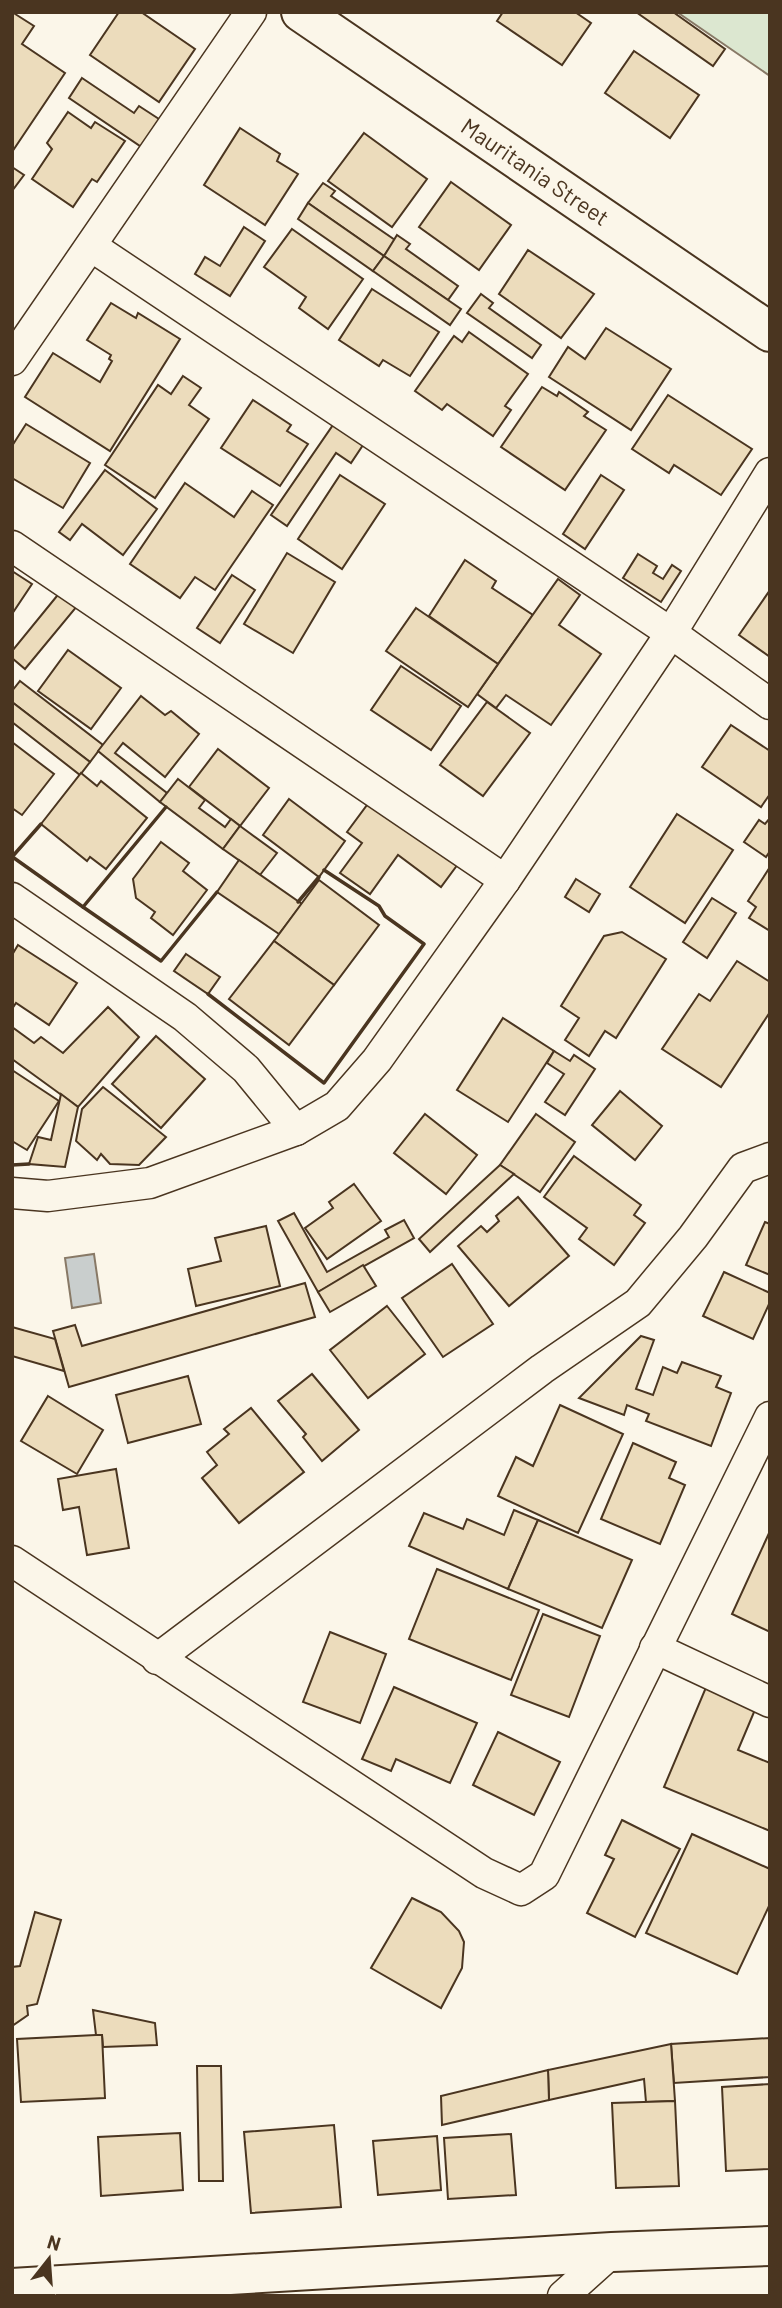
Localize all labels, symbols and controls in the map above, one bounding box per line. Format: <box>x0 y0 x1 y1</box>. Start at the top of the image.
street label: Mauritania Street <box>456 111 615 231</box>
north arrow <box>14 2224 84 2294</box>
text: N <box>45 2229 64 2255</box>

